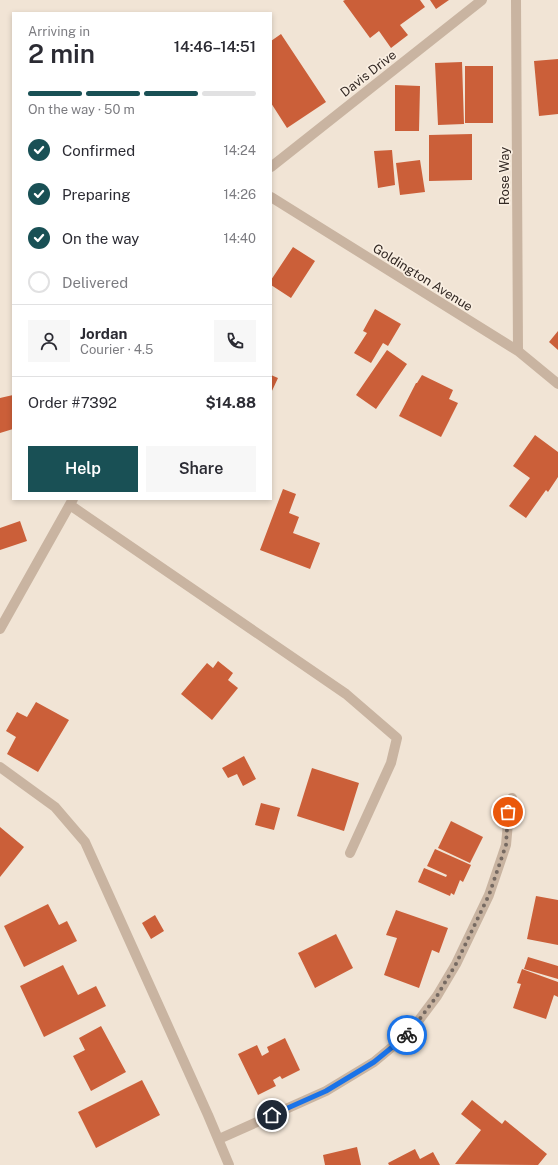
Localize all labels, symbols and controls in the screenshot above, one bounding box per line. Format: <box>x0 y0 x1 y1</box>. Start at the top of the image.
text: Arriving in <box>28 24 90 39</box>
text: 2 min <box>28 38 95 69</box>
text: 14:46–14:51 <box>174 38 256 55</box>
street label: Davis Drive <box>337 47 399 100</box>
text: On the way · 50 m <box>28 102 135 117</box>
icon: check <box>28 139 50 161</box>
text: Confirmed <box>62 142 135 159</box>
text: 14:24 <box>223 143 256 158</box>
street label: Rose Way <box>497 147 512 205</box>
icon: check <box>28 183 50 205</box>
text: Preparing <box>62 186 131 203</box>
text: 14:26 <box>224 187 256 202</box>
icon: check <box>28 227 50 249</box>
text: On the way <box>62 230 139 247</box>
text: 14:40 <box>224 231 256 246</box>
street label: Goldington Avenue <box>370 241 475 314</box>
text: Delivered <box>62 274 128 291</box>
button: person <box>28 320 70 362</box>
button: phone <box>214 320 256 362</box>
text: Jordan <box>80 325 127 342</box>
text: Courier · 4.5 <box>80 342 153 357</box>
text: Order #7392 <box>28 394 117 411</box>
text: $14.88 <box>205 394 256 411</box>
button: Help <box>28 446 138 492</box>
button: Share <box>146 446 256 492</box>
pin <box>491 795 525 829</box>
icon: bag <box>497 801 519 823</box>
courier <box>387 1015 427 1055</box>
icon: bike <box>396 1024 418 1046</box>
pin <box>255 1098 289 1132</box>
icon: home <box>261 1104 283 1126</box>

